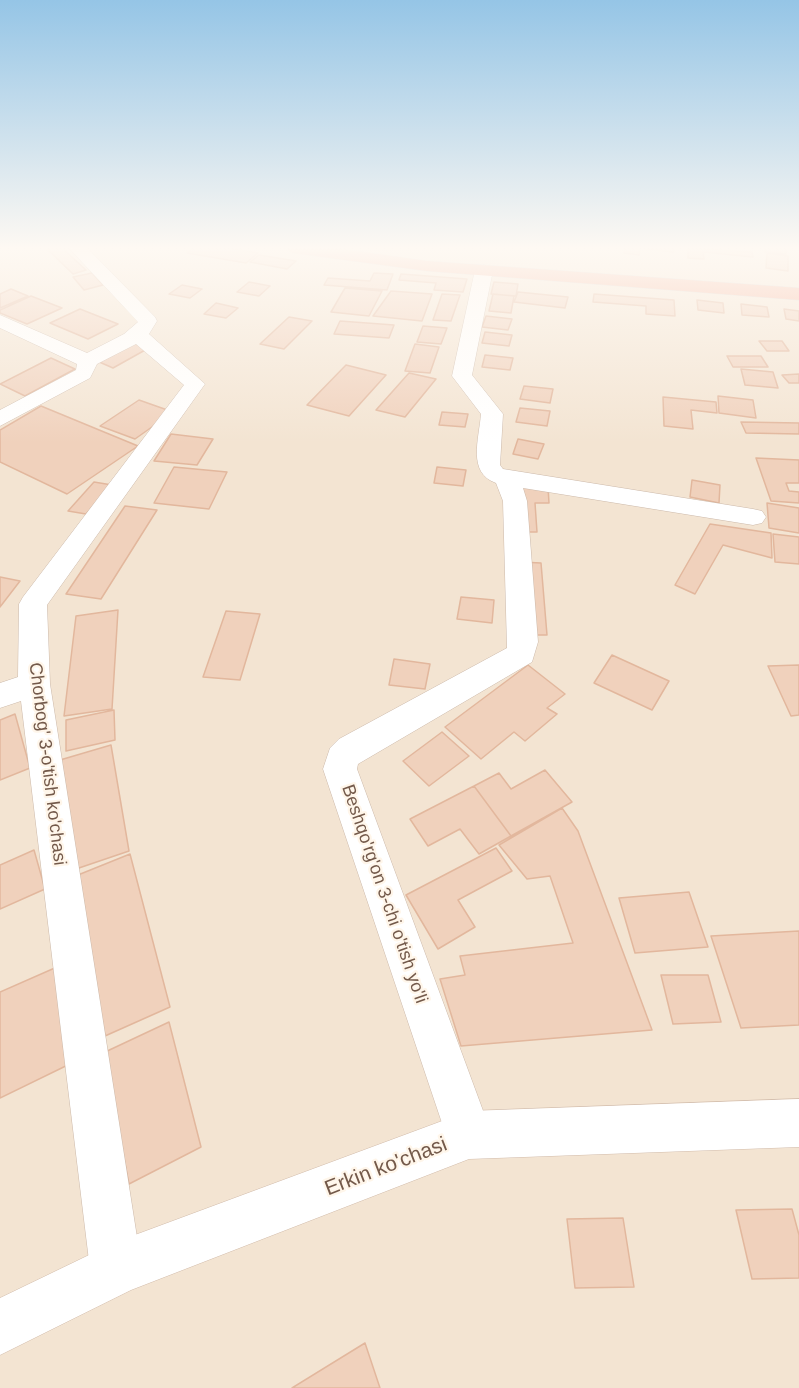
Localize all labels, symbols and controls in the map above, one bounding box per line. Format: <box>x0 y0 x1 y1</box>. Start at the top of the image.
street label: Chorbog' 3-o'tish ko'chasi <box>24 661 70 867</box>
street label: Beshqo'rg'on 3-chi o'tish yo'li <box>336 782 432 1006</box>
street label: Erkin ko'chasi <box>321 1132 451 1202</box>

